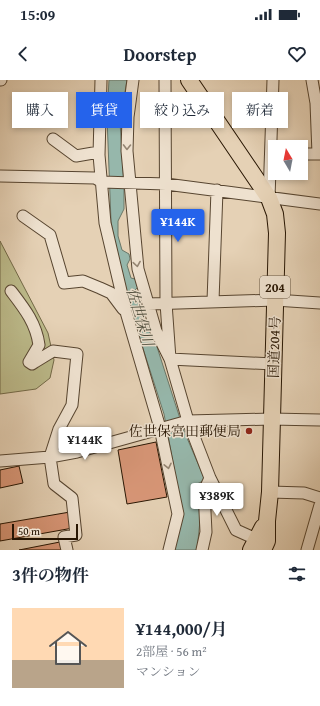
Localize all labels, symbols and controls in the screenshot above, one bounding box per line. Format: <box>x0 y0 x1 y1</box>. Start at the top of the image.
text: 15:09 <box>20 4 55 25</box>
text: Doorstep <box>124 41 196 68</box>
icon: back <box>12 43 34 65</box>
icon: heart <box>286 43 308 65</box>
chip: 購入 <box>12 92 68 128</box>
chip: 賃貸 <box>76 92 132 128</box>
chip: 絞り込み <box>140 92 224 128</box>
chip: 新着 <box>232 92 288 128</box>
north arrow <box>268 140 308 180</box>
map controls <box>268 140 308 180</box>
one-way arrow <box>123 144 132 150</box>
pin: ¥144K <box>150 209 206 243</box>
text: ¥144K <box>160 212 196 231</box>
one-way arrow <box>133 261 141 268</box>
road number: 204 <box>260 276 290 298</box>
water label: 佐世保川 <box>122 285 160 351</box>
street label: 国道204号 <box>263 316 285 378</box>
place label: 佐世保宮田郵便局 <box>129 421 241 441</box>
marker: 佐世保宮田郵便局 <box>244 426 254 436</box>
pin: ¥144K <box>57 427 113 461</box>
text: ¥144K <box>67 430 103 449</box>
one-way arrow <box>164 463 172 469</box>
pin: ¥389K <box>189 483 245 517</box>
text: ¥389K <box>199 486 235 505</box>
scale bar <box>12 522 78 541</box>
text: 50 m <box>18 523 40 539</box>
text: 3件の物件 <box>12 562 89 587</box>
icon: filters <box>286 563 308 585</box>
text: ¥144,000/月 <box>136 616 228 641</box>
icon: home <box>44 624 92 672</box>
text: 2部屋 · 56 m² <box>136 642 207 661</box>
text: マンション <box>136 662 200 681</box>

